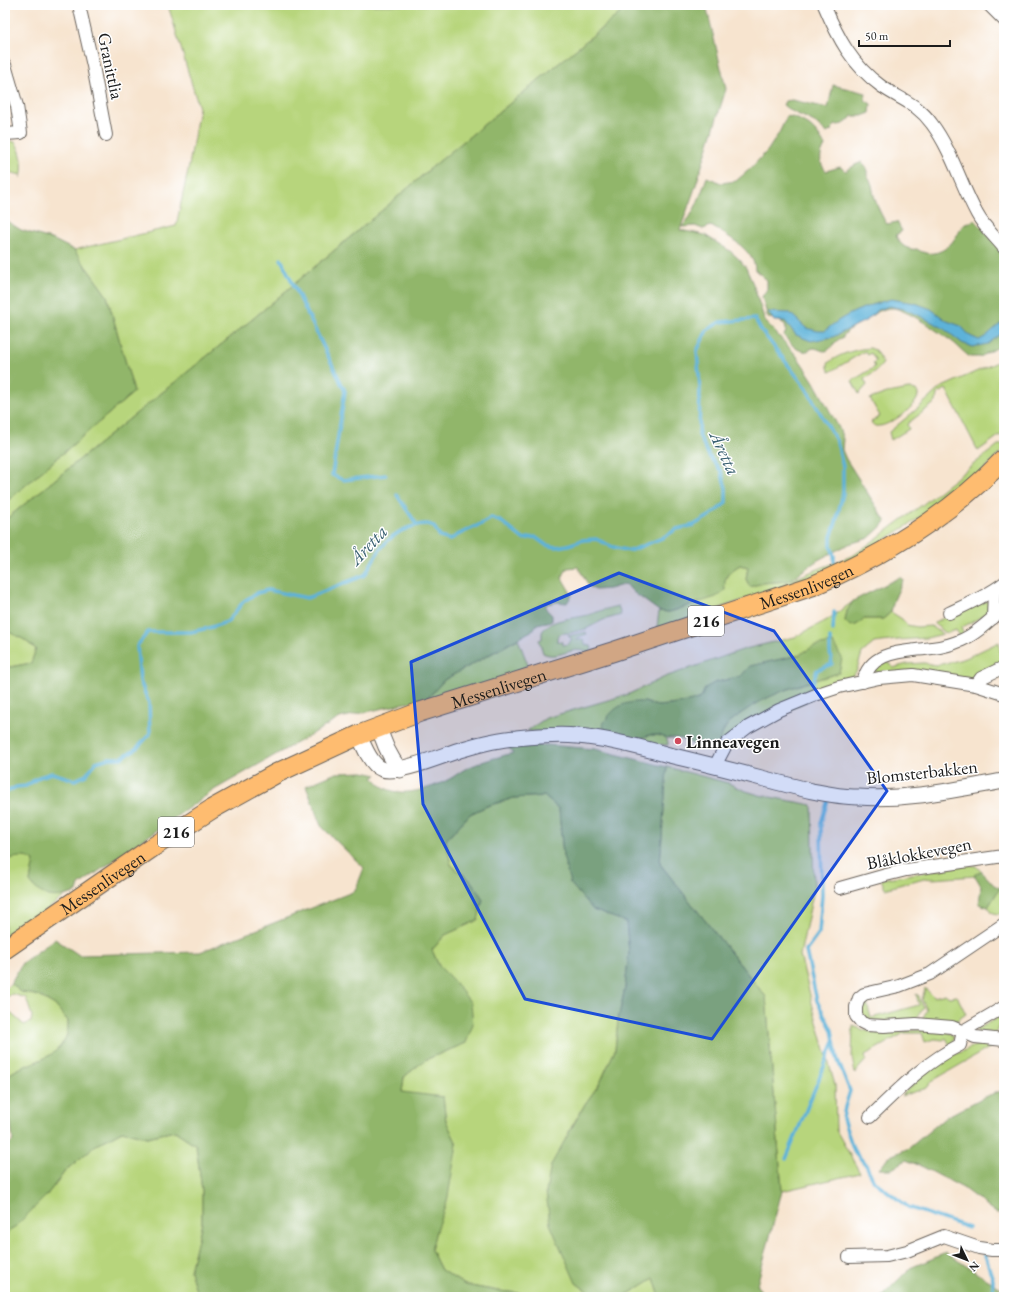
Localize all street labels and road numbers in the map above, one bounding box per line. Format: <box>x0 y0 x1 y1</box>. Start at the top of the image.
street label: Granittlia <box>93 31 129 102</box>
street label: Messenlivegen <box>756 557 857 614</box>
road number: 216 <box>688 606 724 636</box>
street label: Messenlivegen <box>448 662 549 713</box>
street label: Blomsterbakken <box>865 755 979 789</box>
road number: 216 <box>158 817 194 847</box>
street label: Blåklokkevegen <box>865 831 974 874</box>
street label: Messenlivegen <box>55 844 150 920</box>

